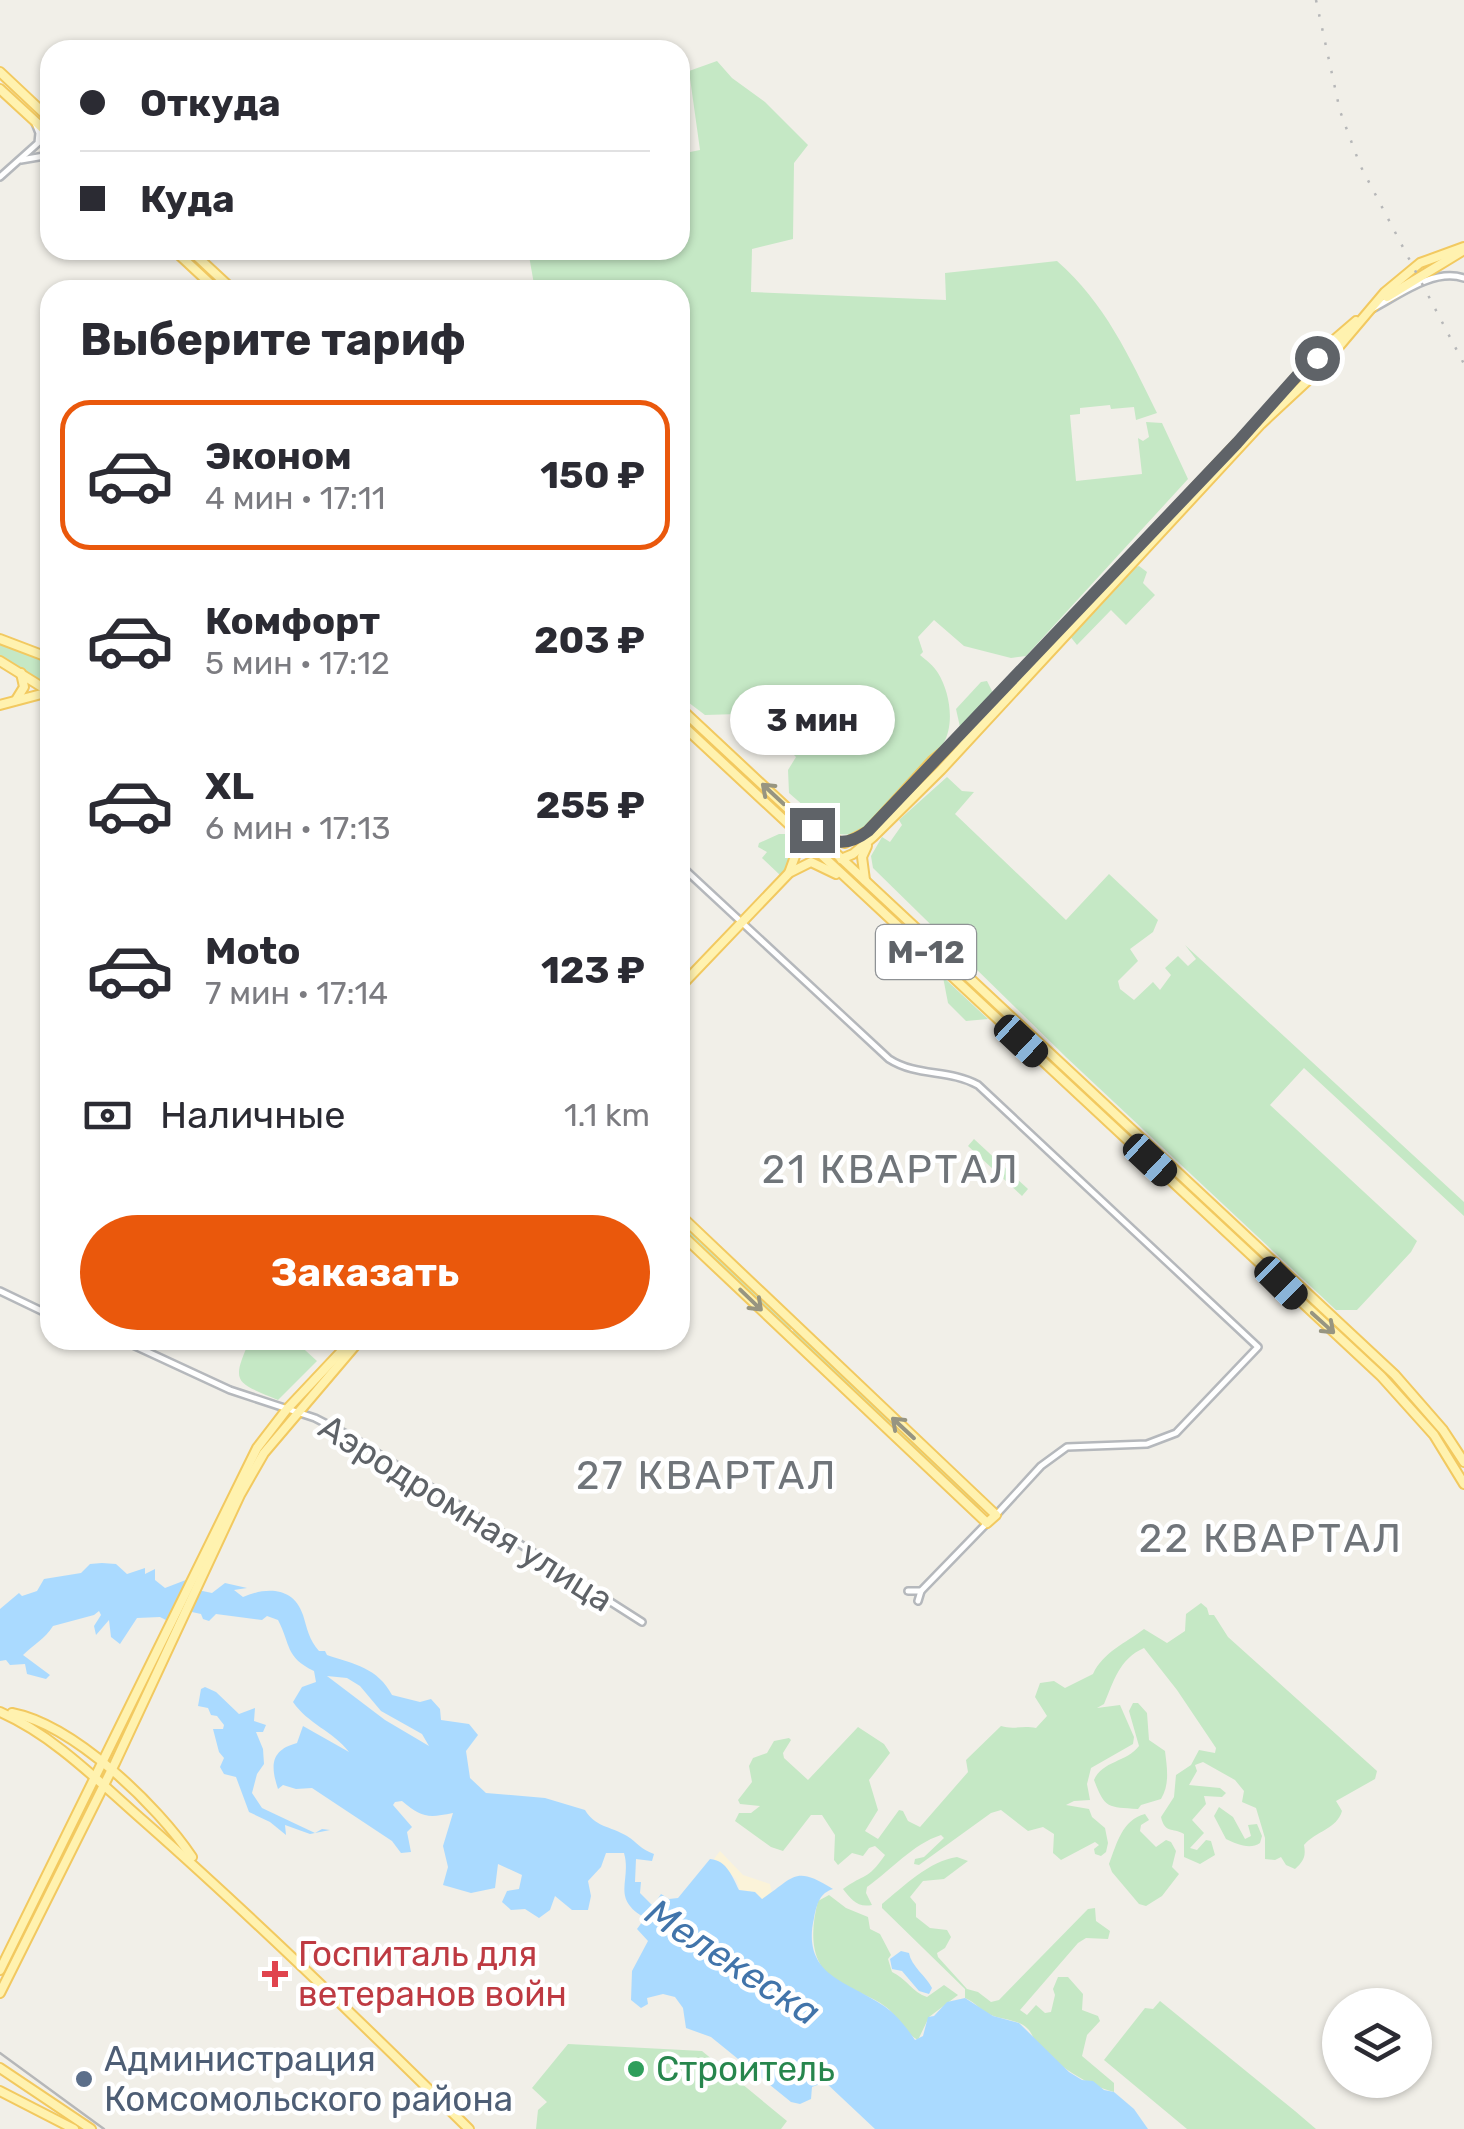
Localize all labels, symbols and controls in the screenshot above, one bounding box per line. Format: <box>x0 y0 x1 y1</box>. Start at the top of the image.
text: Откуда <box>140 80 281 126</box>
text: Куда <box>140 176 235 222</box>
text: Выберите тариф <box>80 313 466 366</box>
route start <box>1295 336 1340 381</box>
icon: car <box>85 430 175 520</box>
text: Эконом <box>205 433 352 479</box>
text: 150 ₽ <box>540 452 645 498</box>
text: 4 мин · 17:11 <box>205 479 385 517</box>
icon: car <box>85 595 175 685</box>
text: Комфорт <box>205 598 380 644</box>
text: 203 ₽ <box>534 617 645 663</box>
text: 5 мин · 17:12 <box>205 644 390 682</box>
callout: 3 мин <box>730 685 894 755</box>
text: 3 мин <box>767 701 858 739</box>
icon: car <box>85 760 175 850</box>
text: XL <box>205 763 254 809</box>
text: 255 ₽ <box>536 782 645 828</box>
one-way arrow <box>762 782 786 806</box>
route end <box>790 808 835 853</box>
text: 6 мин · 17:13 <box>205 809 390 847</box>
icon: car <box>85 925 175 1015</box>
road number: М-12 <box>876 925 976 979</box>
text: Moto <box>205 928 301 974</box>
text: 123 ₽ <box>541 947 645 993</box>
text: 7 мин · 17:14 <box>205 974 388 1012</box>
car <box>989 1010 1053 1072</box>
icon: cash <box>80 1088 135 1143</box>
text: Наличные <box>160 1092 346 1138</box>
text: 1.1 km <box>564 1096 650 1134</box>
car <box>1118 1129 1182 1191</box>
district label: 21 КВАРТАЛ <box>762 1146 1020 1193</box>
button: Заказать <box>80 1215 650 1330</box>
car <box>1249 1251 1313 1315</box>
one-way arrow <box>738 1288 762 1312</box>
one-way arrow <box>1310 1311 1335 1334</box>
street label: Аэродромная улица <box>311 1405 621 1621</box>
one-way arrow <box>891 1417 916 1440</box>
district label: 27 КВАРТАЛ <box>576 1452 838 1499</box>
district label: 22 КВАРТАЛ <box>1139 1515 1403 1562</box>
water label: Мелекеска <box>637 1889 829 2035</box>
place label: Госпиталь для ветеранов войн <box>298 1933 567 2015</box>
marker: Госпиталь для ветеранов войн <box>262 1961 288 1987</box>
map controls <box>1322 1988 1432 2098</box>
button: layers <box>1322 1988 1432 2098</box>
place label: Администрация Комсомольского района <box>104 2038 513 2120</box>
place label: Строитель <box>656 2048 835 2090</box>
marker: Строитель <box>625 2058 647 2080</box>
marker: Администрация Комсомольского района <box>73 2068 95 2090</box>

